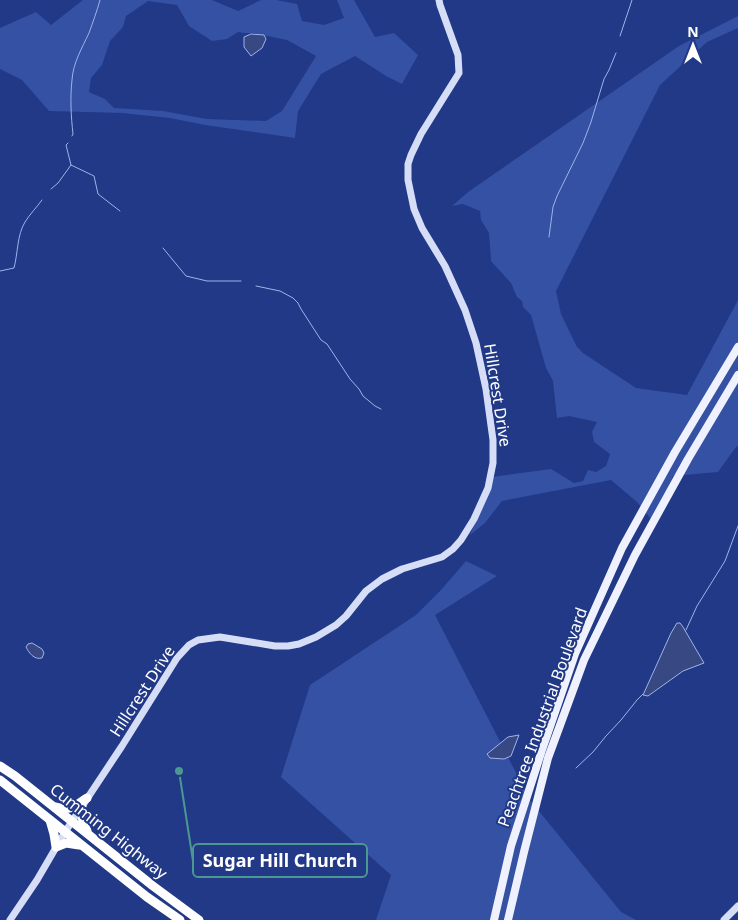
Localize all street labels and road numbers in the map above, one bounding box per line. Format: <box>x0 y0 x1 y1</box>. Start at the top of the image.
street label: Hillcrest Drive <box>479 342 517 448</box>
street label: Peachtree Industrial Boulevard <box>492 604 592 830</box>
street label: Hillcrest Drive <box>104 641 180 741</box>
street label: Cumming Highway <box>46 778 173 884</box>

